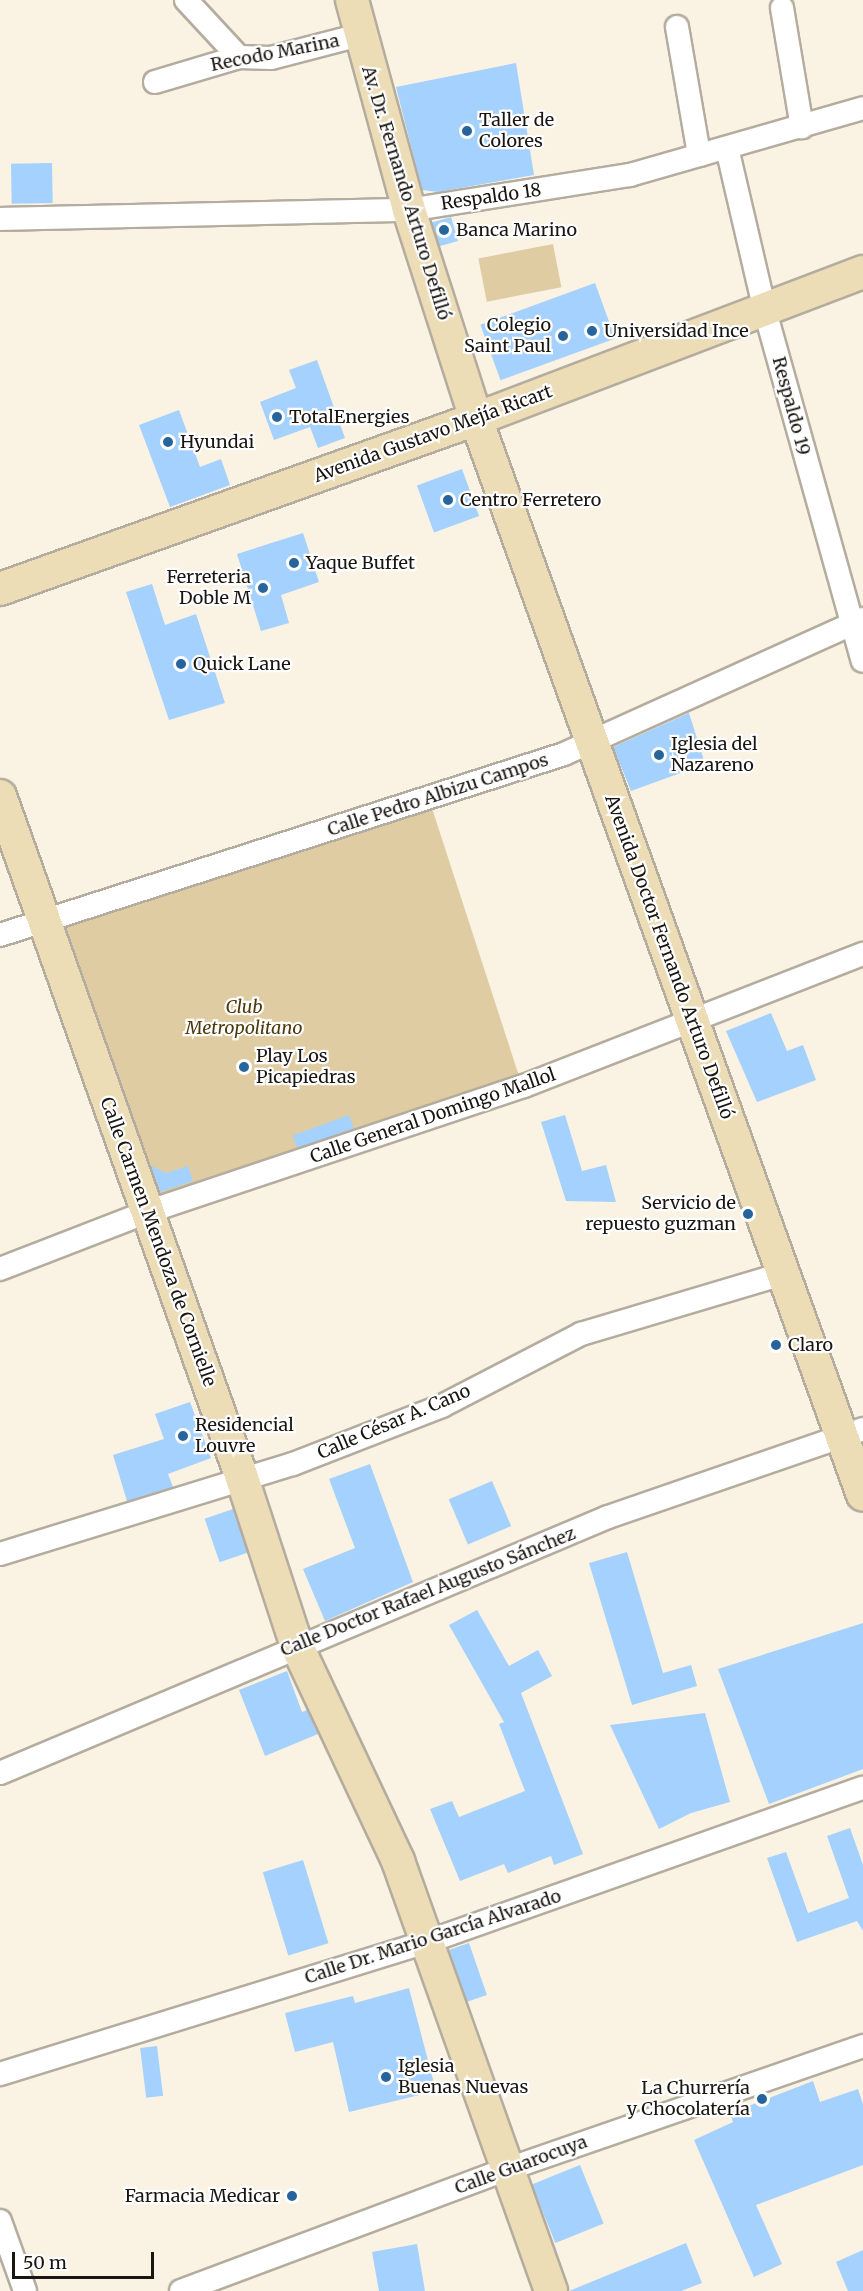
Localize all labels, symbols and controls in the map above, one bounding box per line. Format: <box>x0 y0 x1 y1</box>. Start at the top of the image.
street label: Recodo Marina <box>209 30 341 76</box>
street label: Av. Dr. Fernando Arturo Defilló <box>357 63 455 323</box>
place label: Taller de Colores <box>479 110 554 152</box>
marker: Taller de Colores <box>460 124 474 138</box>
street label: Respaldo 18 <box>439 179 543 215</box>
place label: Banca Marino <box>456 219 577 241</box>
marker: Banca Marino <box>437 223 451 237</box>
place label: Colegio Saint Paul <box>464 315 551 358</box>
place label: Universidad Ince <box>604 320 749 342</box>
marker: Universidad Ince <box>585 324 599 338</box>
marker: Colegio Saint Paul <box>556 329 570 343</box>
street label: Respaldo 19 <box>767 354 815 458</box>
street label: Avenida Gustavo Mejía Ricart <box>311 381 555 487</box>
place label: TotalEnergies <box>289 406 409 428</box>
marker: TotalEnergies <box>270 410 284 424</box>
place label: Hyundai <box>180 431 254 453</box>
marker: Hyundai <box>161 435 175 449</box>
place label: Centro Ferretero <box>460 489 601 511</box>
marker: Centro Ferretero <box>441 493 455 507</box>
place label: Yaque Buffet <box>306 552 415 574</box>
marker: Yaque Buffet <box>287 556 301 570</box>
place label: Ferreteria Doble M <box>166 567 251 610</box>
marker: Ferreteria Doble M <box>256 581 270 595</box>
place label: Quick Lane <box>193 653 291 675</box>
marker: Quick Lane <box>174 657 188 671</box>
place label: Iglesia del Nazareno <box>671 734 757 777</box>
marker: Iglesia del Nazareno <box>652 748 666 762</box>
street label: Calle Pedro Albizu Campos <box>325 749 551 841</box>
street label: Avenida Doctor Fernando Arturo Defilló <box>600 792 738 1122</box>
park label: Club Metropolitano <box>186 997 302 1040</box>
place label: Play Los Picapiedras <box>256 1046 356 1088</box>
marker: Play Los Picapiedras <box>237 1060 251 1074</box>
street label: Calle General Domingo Mallol <box>307 1064 559 1168</box>
street label: Calle Carmen Mendoza de Cornielle <box>95 1094 221 1390</box>
place label: Servicio de repuesto guzman <box>585 1193 736 1236</box>
marker: Servicio de repuesto guzman <box>741 1207 755 1221</box>
place label: Claro <box>788 1334 833 1356</box>
marker: Claro <box>769 1338 783 1352</box>
street label: Calle César A. Cano <box>314 1380 474 1464</box>
place label: Residencial Louvre <box>195 1415 294 1458</box>
marker: Residencial Louvre <box>176 1429 190 1443</box>
street label: Calle Doctor Rafael Augusto Sánchez <box>277 1523 579 1661</box>
street label: Calle Dr. Mario García Alvarado <box>302 1885 564 1989</box>
place label: Iglesia Buenas Nuevas <box>398 2056 528 2098</box>
marker: Iglesia Buenas Nuevas <box>379 2070 393 2084</box>
place label: La Churrería y Chocolatería <box>627 2078 750 2120</box>
marker: La Churrería y Chocolatería <box>755 2092 769 2106</box>
street label: Calle Guarocuya <box>452 2131 590 2199</box>
place label: Farmacia Medicar <box>125 2185 280 2207</box>
marker: Farmacia Medicar <box>285 2189 299 2203</box>
scale bar <box>15 2240 158 2278</box>
text: 50 m <box>23 2251 67 2274</box>

